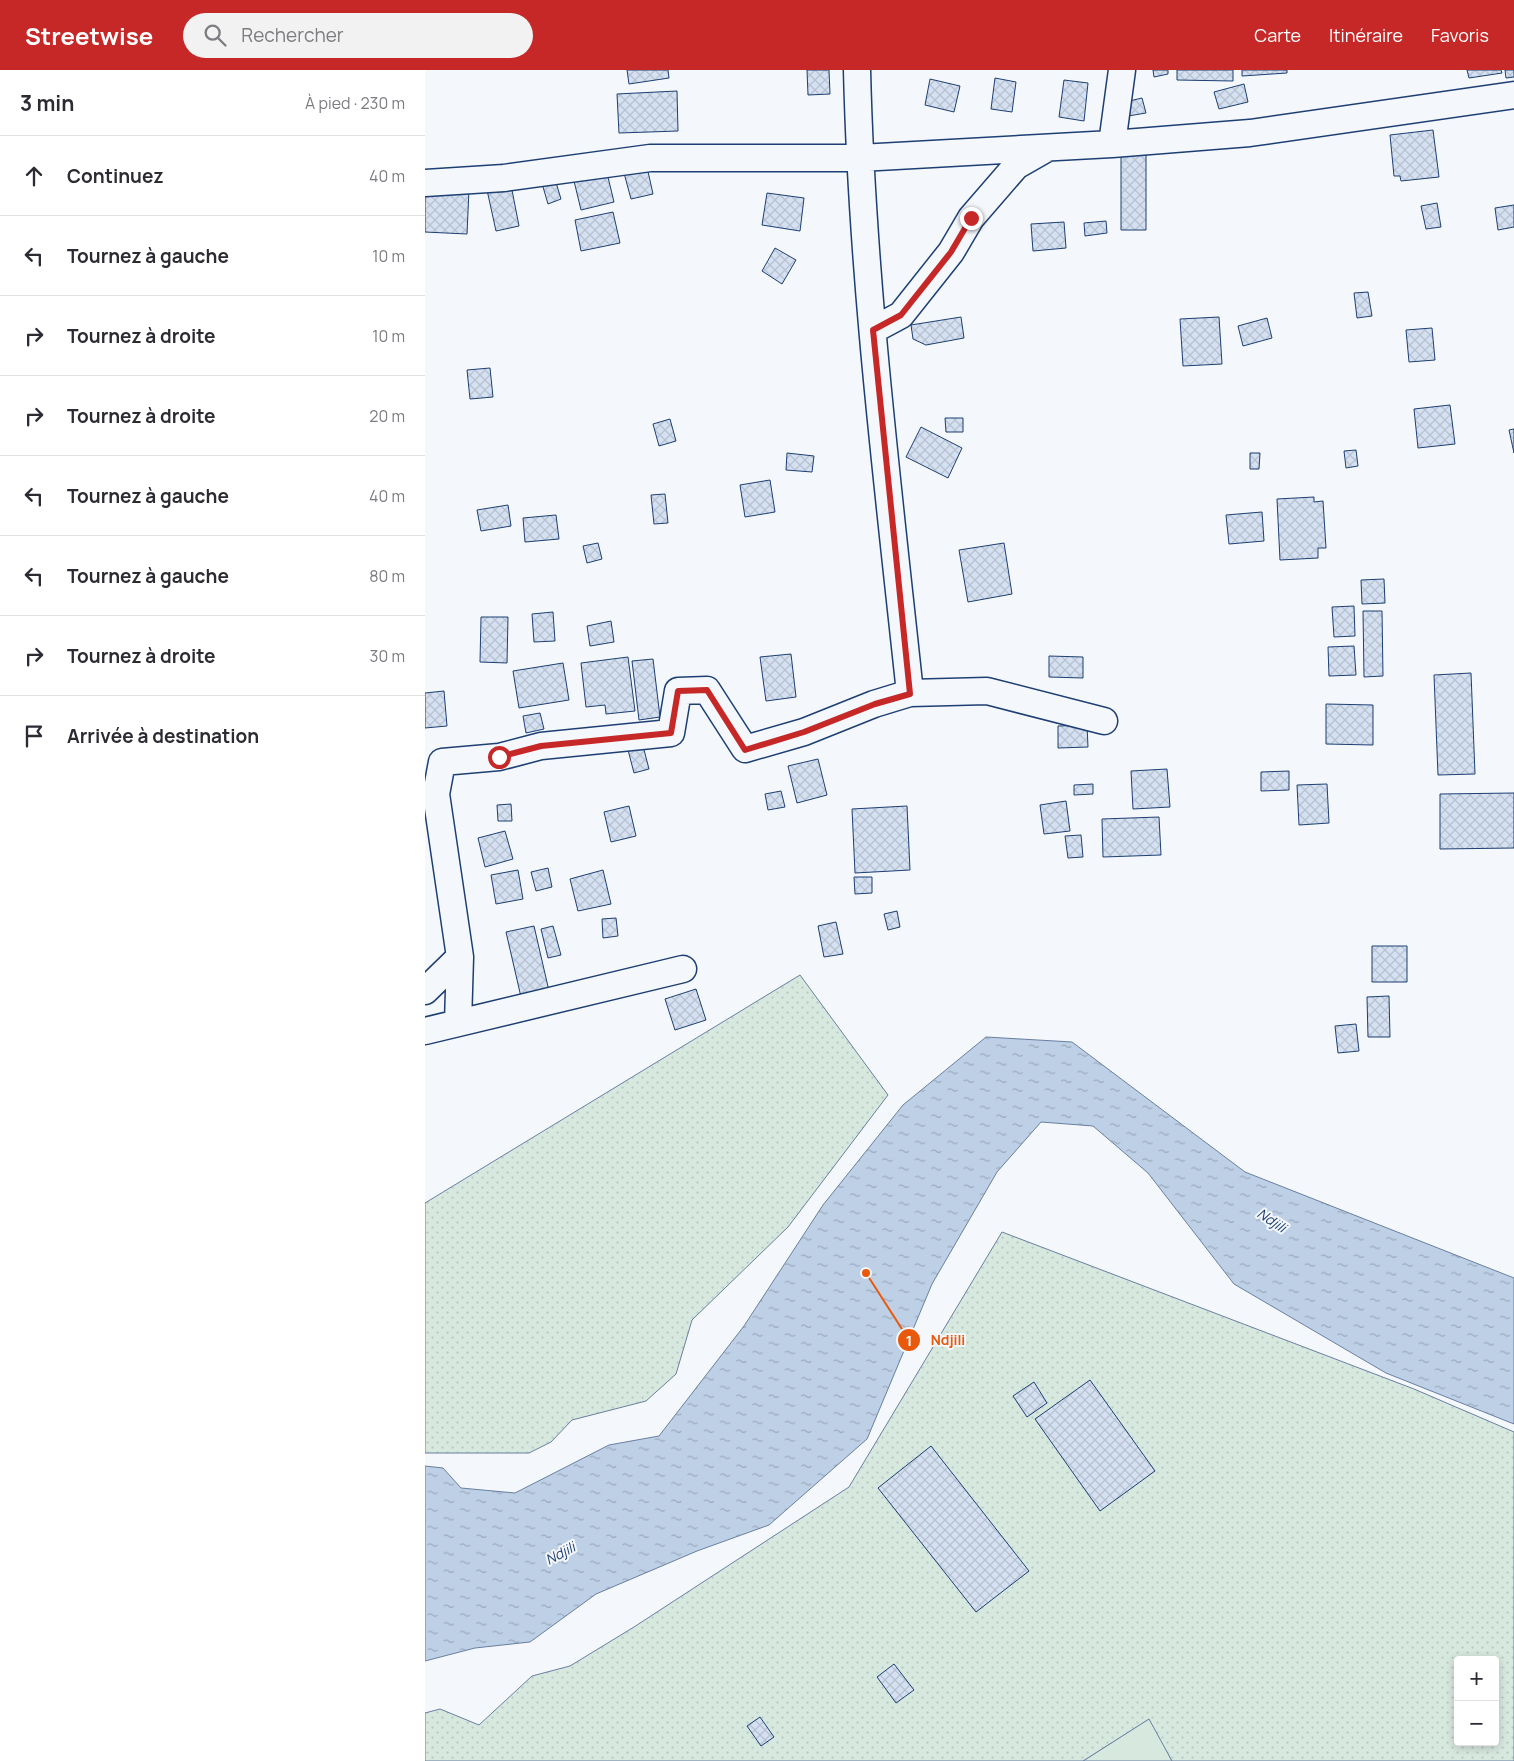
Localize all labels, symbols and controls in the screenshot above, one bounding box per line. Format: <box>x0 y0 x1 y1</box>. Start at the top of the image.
search box <box>183 13 533 58</box>
text: Streetwise <box>25 19 153 52</box>
icon: search <box>201 21 229 49</box>
text: Rechercher <box>241 22 344 48</box>
text: Carte <box>1254 23 1301 47</box>
text: Itinéraire <box>1329 23 1403 47</box>
text: Favoris <box>1431 23 1489 47</box>
text: 3 min <box>20 89 74 117</box>
text: À pied · 230 m <box>305 92 405 114</box>
icon: ahead <box>20 162 48 190</box>
text: Continuez <box>67 163 164 189</box>
text: 40 m <box>369 165 405 187</box>
route end <box>960 207 983 230</box>
icon: left <box>20 242 48 270</box>
text: Tournez à gauche <box>67 243 229 269</box>
text: 10 m <box>372 245 405 267</box>
icon: right <box>20 322 48 350</box>
text: Tournez à droite <box>67 323 215 349</box>
text: 10 m <box>372 325 405 347</box>
icon: right <box>20 402 48 430</box>
text: Tournez à droite <box>67 403 215 429</box>
text: 20 m <box>369 405 405 427</box>
icon: left <box>20 482 48 510</box>
text: Tournez à gauche <box>67 483 229 509</box>
text: 40 m <box>369 485 405 507</box>
icon: left <box>20 562 48 590</box>
text: Tournez à gauche <box>67 563 229 589</box>
text: 80 m <box>369 565 405 587</box>
icon: right <box>20 642 48 670</box>
text: Tournez à droite <box>67 643 215 669</box>
text: 30 m <box>370 645 405 667</box>
icon: arrive <box>20 722 48 750</box>
text: Arrivée à destination <box>67 723 259 749</box>
route start <box>488 746 511 769</box>
water label: Ndjili <box>1254 1204 1292 1237</box>
callout: Ndjili <box>896 1326 976 1355</box>
text: 1 <box>906 1330 912 1351</box>
text: Ndjili <box>931 1330 965 1349</box>
water label: Ndjili <box>542 1536 580 1569</box>
map controls <box>1454 1656 1499 1746</box>
button: + <box>1454 1656 1499 1701</box>
button: − <box>1454 1701 1499 1746</box>

